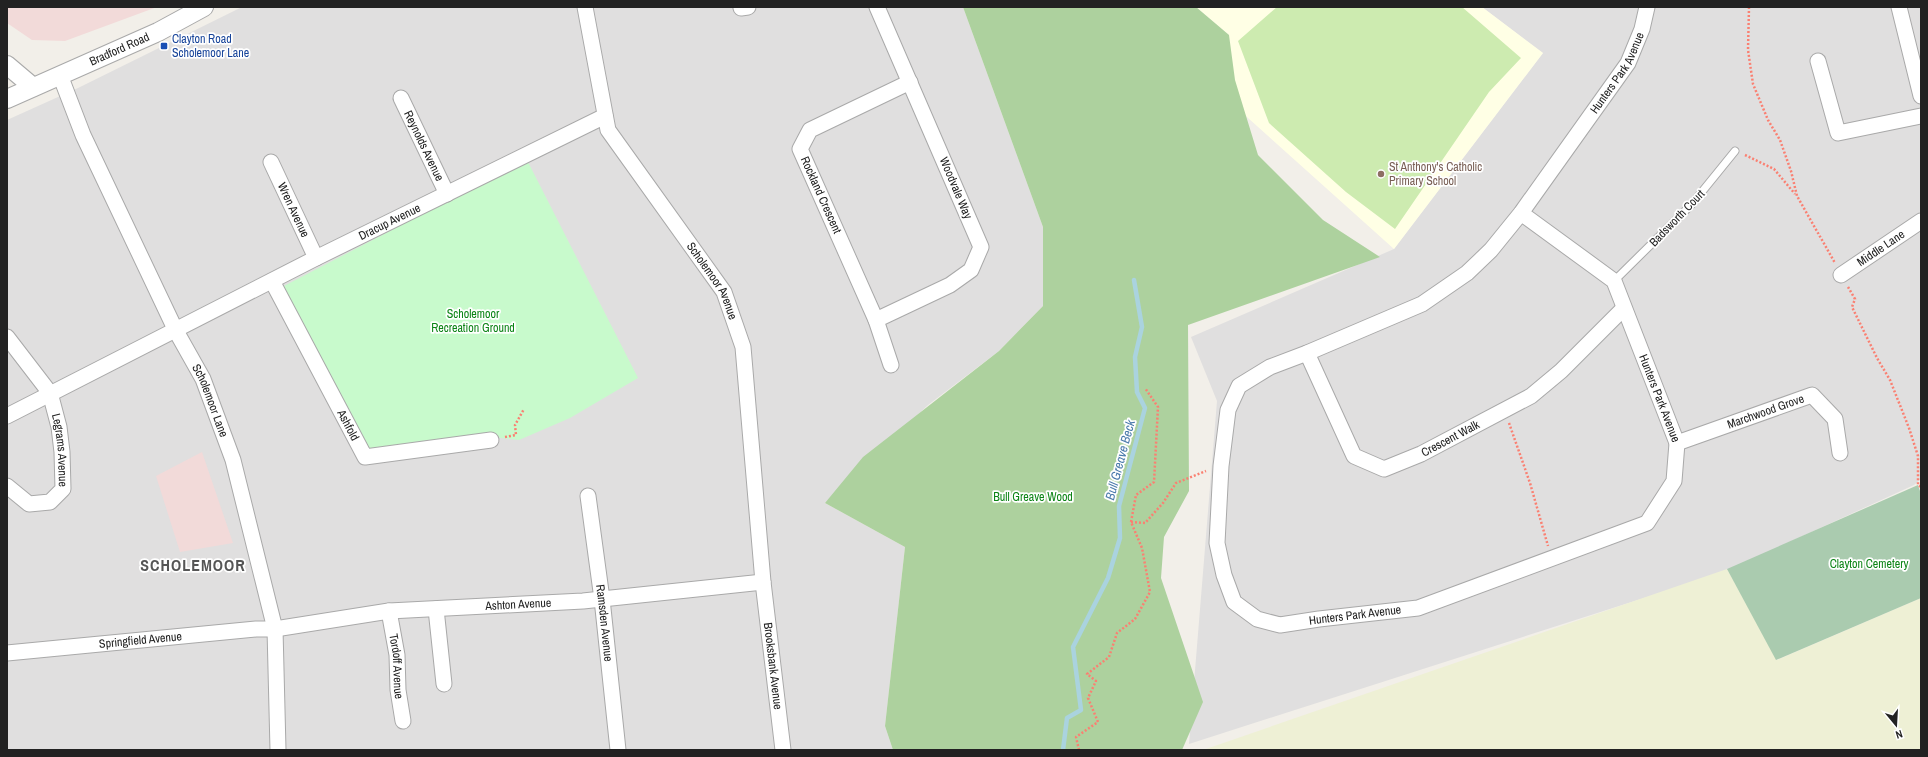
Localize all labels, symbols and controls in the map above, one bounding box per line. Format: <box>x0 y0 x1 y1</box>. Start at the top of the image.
street label: Bradford Road <box>87 29 152 69</box>
street label: Hunters Park Avenue <box>1586 30 1648 117</box>
place label: Clayton Road Scholemoor Lane <box>172 31 249 61</box>
marker: Clayton Road Scholemoor Lane <box>159 41 169 51</box>
street label: Reynolds Avenue <box>400 108 448 184</box>
street label: Rockland Crescent <box>797 154 845 236</box>
street label: Woodvale Way <box>936 155 976 221</box>
place label: St Anthony's Catholic Primary School <box>1389 159 1482 189</box>
marker: St Anthony's Catholic Primary School <box>1376 169 1386 179</box>
street label: Wren Avenue <box>274 180 313 240</box>
street label: Badsworth Court <box>1646 186 1708 250</box>
street label: Dracup Avenue <box>356 200 423 244</box>
street label: Middle Lane <box>1854 226 1908 270</box>
street label: Scholemoor Avenue <box>683 239 741 322</box>
park label: Scholemoor Recreation Ground <box>431 306 515 336</box>
street label: Hunters Park Avenue <box>1635 352 1684 444</box>
street label: Scholemoor Lane <box>188 361 232 439</box>
street label: Marchwood Grove <box>1725 390 1806 433</box>
street label: Ashfold <box>333 406 363 443</box>
street label: Legrams Avenue <box>48 412 71 487</box>
water label: Bull Greave Beck <box>1101 417 1139 502</box>
street label: Crescent Walk <box>1418 417 1482 460</box>
park label: Bull Greave Wood <box>993 489 1073 505</box>
district label: SCHOLEMOOR <box>140 554 246 576</box>
park label: Clayton Cemetery <box>1830 556 1908 572</box>
street label: Ramsden Avenue <box>592 583 617 662</box>
street label: Ashton Avenue <box>484 595 552 614</box>
street label: Hunters Park Avenue <box>1308 601 1402 629</box>
street label: Brooksbank Avenue <box>760 622 786 710</box>
street label: Springfield Avenue <box>98 628 183 652</box>
street label: Tordoff Avenue <box>385 632 407 700</box>
north arrow <box>1876 705 1916 745</box>
text: N <box>1894 727 1904 742</box>

